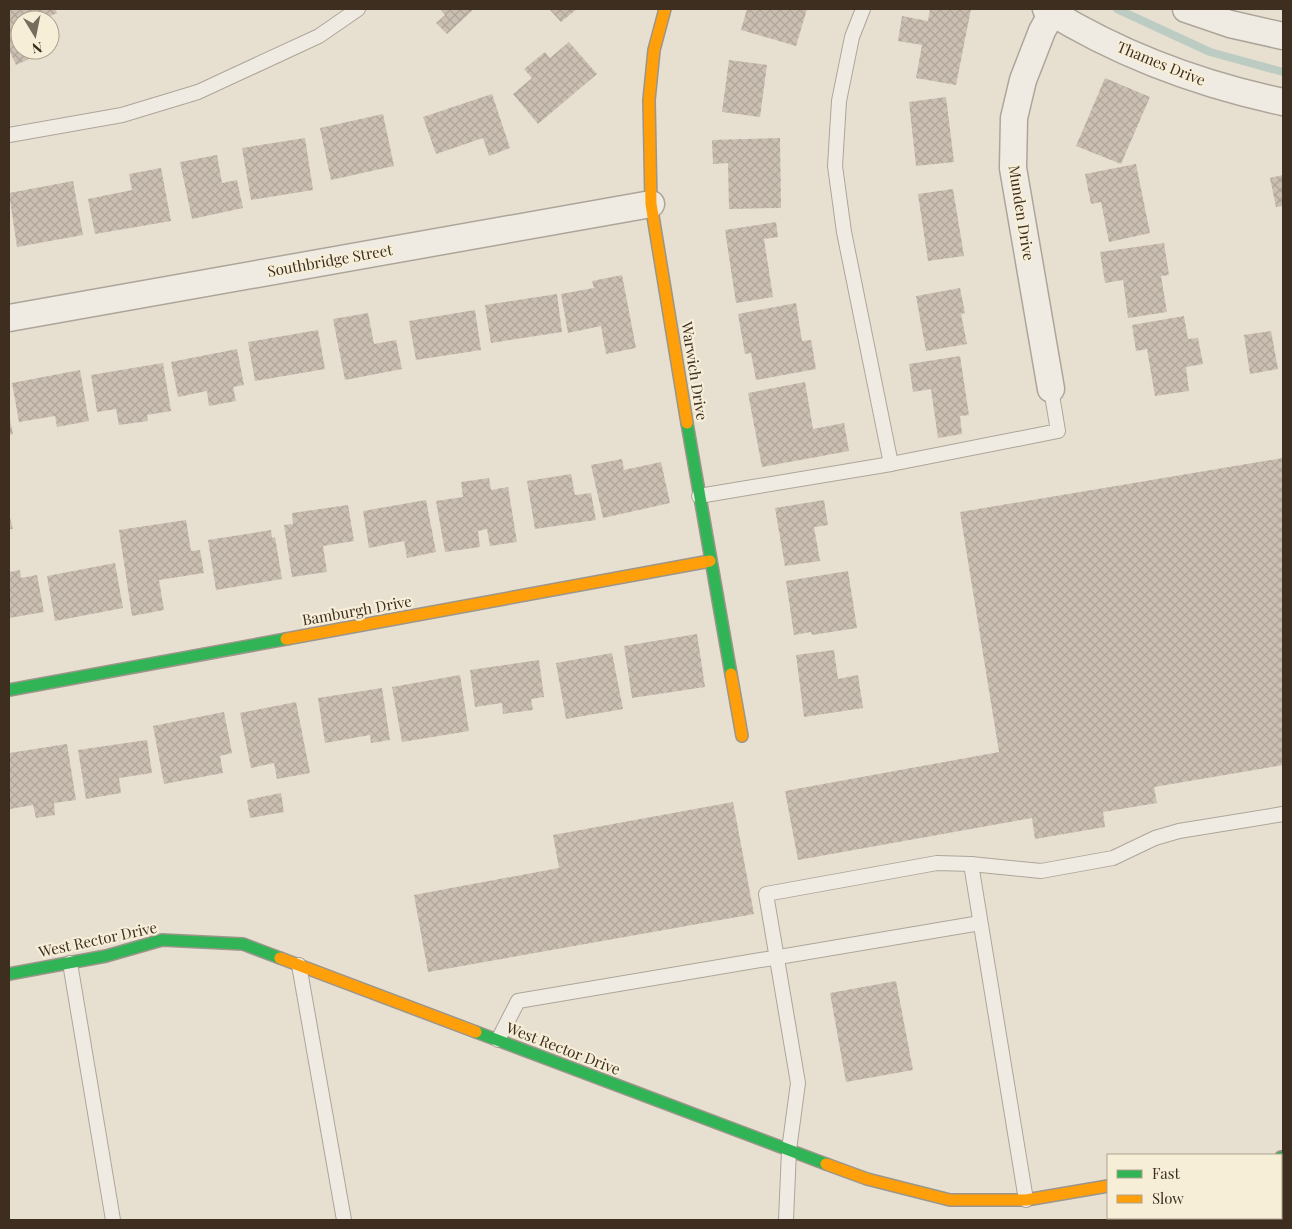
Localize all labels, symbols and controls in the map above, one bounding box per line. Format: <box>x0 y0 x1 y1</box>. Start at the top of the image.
north arrow <box>10 10 60 60</box>
street label: Thames Drive <box>1114 36 1209 90</box>
text: N <box>31 38 44 59</box>
street label: Munden Drive <box>1005 164 1039 262</box>
street label: Southbridge Street <box>266 239 395 281</box>
street label: Warwich Drive <box>677 319 713 422</box>
street label: Bamburgh Drive <box>300 591 413 630</box>
street label: West Rector Drive <box>36 917 159 962</box>
street label: West Rector Drive <box>503 1017 623 1079</box>
legend <box>1107 1154 1282 1219</box>
text: Fast <box>1152 1163 1181 1183</box>
text: Slow <box>1152 1188 1184 1208</box>

